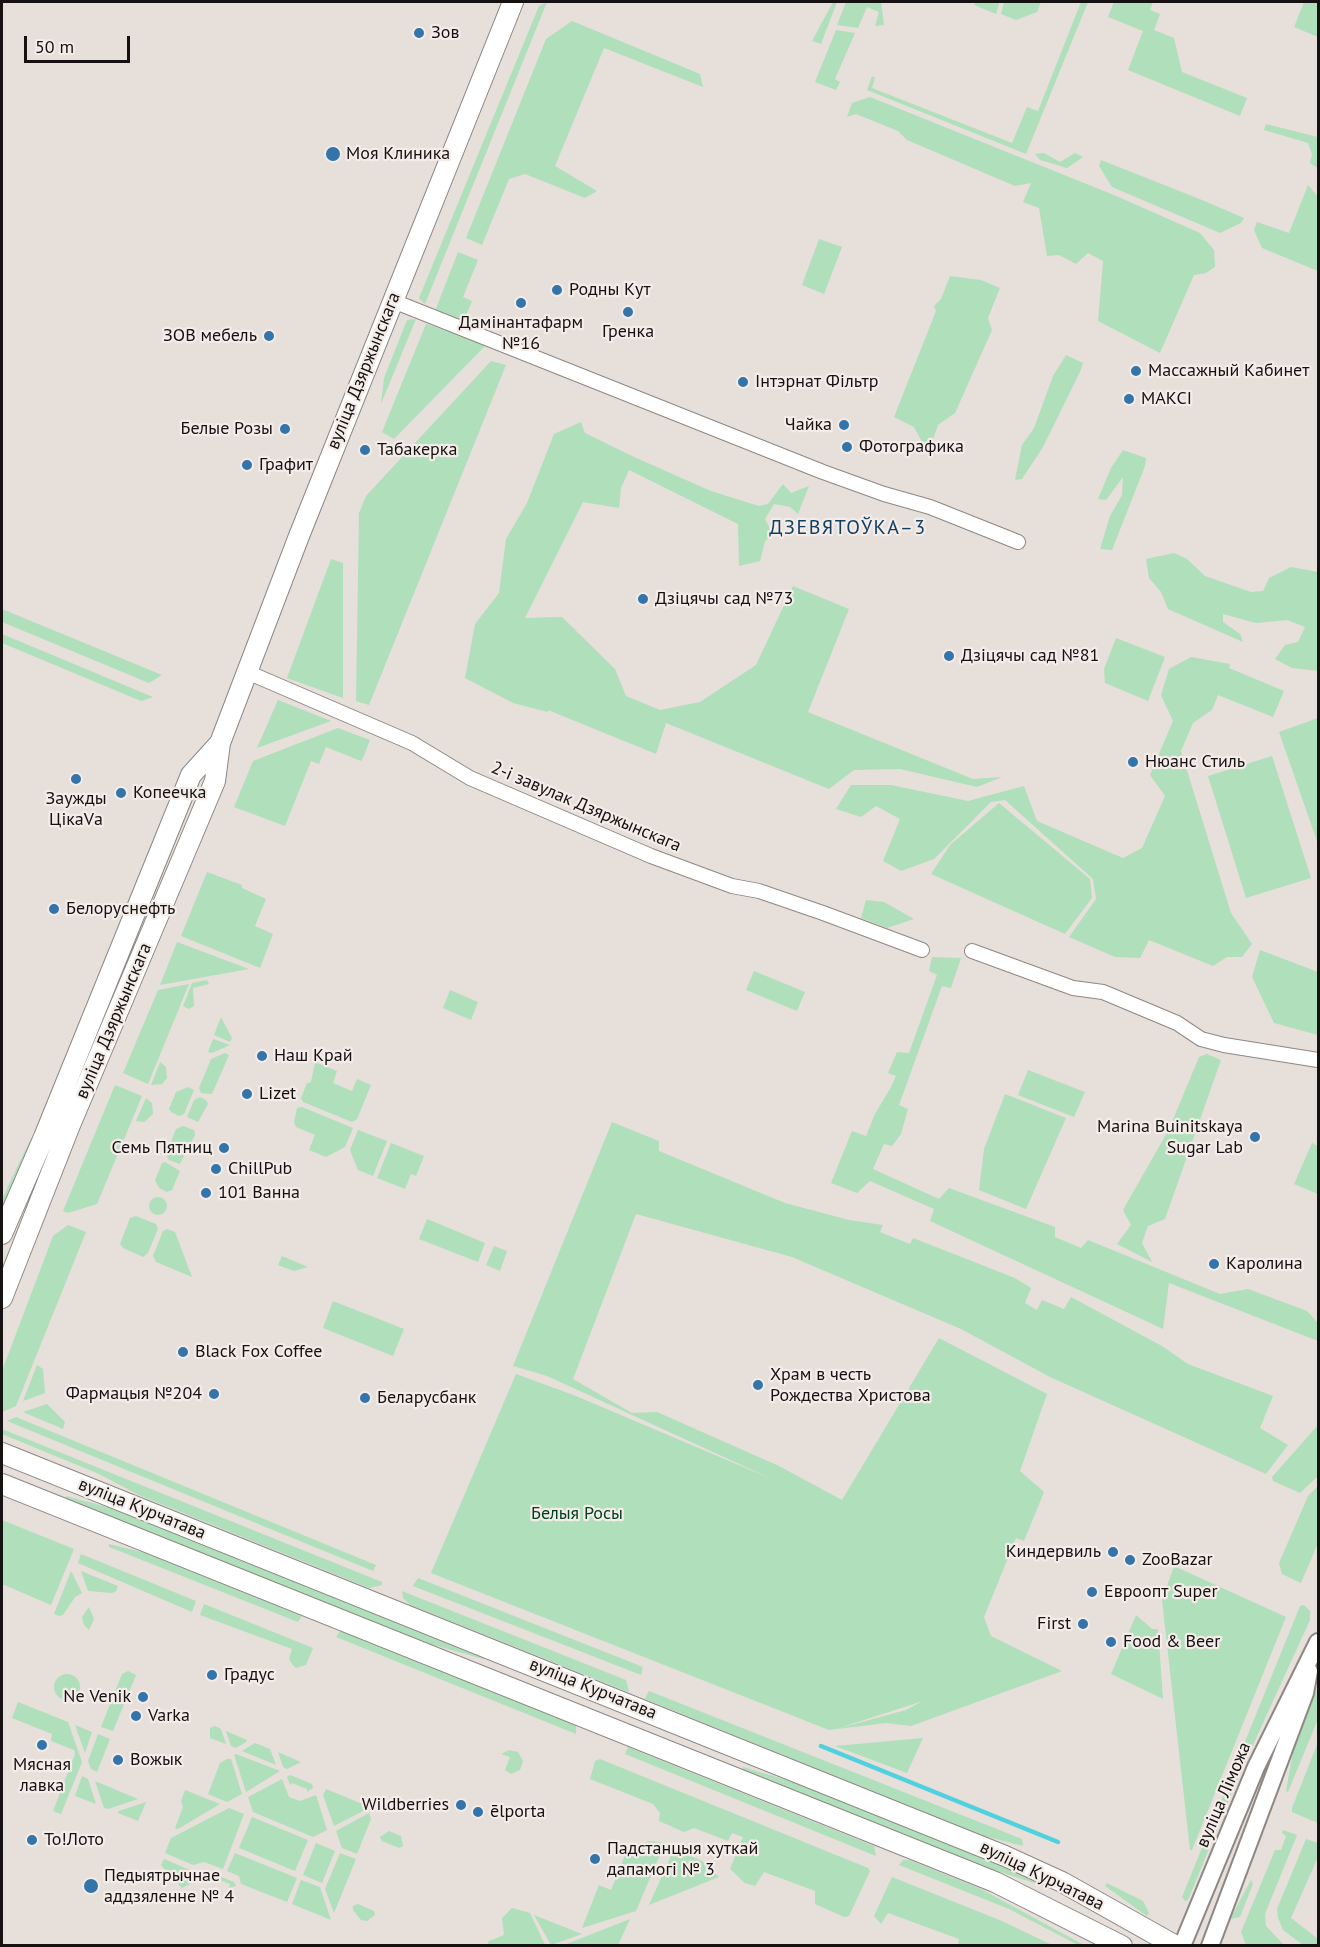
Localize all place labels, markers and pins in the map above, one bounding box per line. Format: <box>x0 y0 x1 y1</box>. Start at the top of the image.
place label: Зов <box>431 22 459 44</box>
marker: Зов <box>412 26 426 40</box>
place label: Моя Клиника <box>346 143 450 165</box>
marker: Моя Клиника <box>324 145 342 163</box>
place label: Родны Кут <box>569 279 651 301</box>
marker: Родны Кут <box>550 283 564 297</box>
marker: Дамінантафарм №16 <box>514 296 528 310</box>
marker: Гренка <box>621 305 635 319</box>
place label: Дамінантафарм №16 <box>459 312 583 354</box>
place label: Гренка <box>602 321 654 343</box>
place label: ЗОВ мебель <box>163 325 257 347</box>
marker: ЗОВ мебель <box>262 329 276 343</box>
place label: Массажный Кабинет <box>1148 360 1309 382</box>
marker: Массажный Кабинет <box>1129 364 1143 378</box>
place label: Інтэрнат Фільтр <box>755 371 878 393</box>
marker: Інтэрнат Фільтр <box>736 375 750 389</box>
place label: МАКСІ <box>1141 388 1192 410</box>
marker: МАКСІ <box>1122 392 1136 406</box>
place label: Чайка <box>785 414 832 436</box>
place label: Белые Розы <box>181 418 273 440</box>
marker: Чайка <box>837 418 851 432</box>
marker: Белые Розы <box>278 422 292 436</box>
place label: Фотографика <box>859 436 964 458</box>
place label: Табакерка <box>377 439 457 461</box>
marker: Фотографика <box>840 440 854 454</box>
marker: Табакерка <box>358 443 372 457</box>
place label: Графит <box>259 454 313 476</box>
marker: Графит <box>240 458 254 472</box>
place label: Дзіцячы сад №73 <box>655 588 793 610</box>
marker: Дзіцячы сад №73 <box>636 592 650 606</box>
place label: Дзіцячы сад №81 <box>961 645 1099 667</box>
marker: Дзіцячы сад №81 <box>942 649 956 663</box>
place label: Нюанс Стиль <box>1145 751 1245 773</box>
marker: Нюанс Стиль <box>1126 755 1140 769</box>
marker: Заужды ЦікаVа <box>69 772 83 786</box>
place label: Копеечка <box>133 782 207 804</box>
marker: Копеечка <box>114 786 128 800</box>
place label: Заужды ЦікаVа <box>45 788 107 830</box>
place label: Белоруснефть <box>66 898 175 920</box>
marker: Белоруснефть <box>47 902 61 916</box>
place label: Наш Край <box>274 1045 353 1067</box>
marker: Наш Край <box>255 1049 269 1063</box>
place label: Lizet <box>259 1083 296 1105</box>
marker: Lizet <box>240 1087 254 1101</box>
place label: Marina Buinitskaya Sugar Lab <box>1097 1116 1243 1158</box>
marker: Marina Buinitskaya Sugar Lab <box>1248 1130 1262 1144</box>
place label: Семь Пятниц <box>111 1137 212 1159</box>
marker: Семь Пятниц <box>217 1141 231 1155</box>
place label: ChillPub <box>228 1158 292 1180</box>
marker: ChillPub <box>209 1162 223 1176</box>
place label: 101 Ванна <box>218 1182 300 1204</box>
marker: 101 Ванна <box>199 1186 213 1200</box>
place label: Каролина <box>1226 1253 1303 1275</box>
marker: Каролина <box>1207 1257 1221 1271</box>
place label: Black Fox Coffee <box>195 1341 322 1363</box>
marker: Black Fox Coffee <box>176 1345 190 1359</box>
place label: Храм в честь Рождества Христова <box>770 1364 931 1406</box>
marker: Храм в честь Рождества Христова <box>751 1378 765 1392</box>
place label: Фармацыя №204 <box>66 1383 202 1405</box>
marker: Фармацыя №204 <box>207 1387 221 1401</box>
place label: Беларусбанк <box>377 1387 476 1409</box>
marker: Беларусбанк <box>358 1391 372 1405</box>
place label: Киндервиль <box>1006 1541 1101 1563</box>
marker: Киндервиль <box>1106 1545 1120 1559</box>
place label: ZooBazar <box>1142 1549 1213 1571</box>
marker: ZooBazar <box>1123 1553 1137 1567</box>
place label: Евроопт Super <box>1104 1581 1218 1603</box>
marker: Евроопт Super <box>1085 1585 1099 1599</box>
place label: First <box>1037 1613 1071 1635</box>
marker: First <box>1076 1617 1090 1631</box>
place label: Food & Beer <box>1123 1631 1220 1653</box>
marker: Food & Beer <box>1104 1635 1118 1649</box>
place label: Градус <box>224 1664 275 1686</box>
marker: Градус <box>205 1668 219 1682</box>
place label: Ne Venik <box>63 1686 131 1708</box>
marker: Ne Venik <box>136 1690 150 1704</box>
place label: Varka <box>148 1705 190 1727</box>
marker: Varka <box>129 1709 143 1723</box>
marker: Мясная лавка <box>35 1738 49 1752</box>
place label: Вожык <box>130 1749 182 1771</box>
marker: Вожык <box>111 1753 125 1767</box>
place label: Мясная лавка <box>13 1754 71 1796</box>
place label: Wildberries <box>362 1794 449 1816</box>
marker: Wildberries <box>454 1798 468 1812</box>
place label: ēlporta <box>490 1801 545 1823</box>
marker: ēlporta <box>471 1805 485 1819</box>
place label: То!Лото <box>44 1829 104 1851</box>
marker: То!Лото <box>25 1833 39 1847</box>
place label: Падстанцыя хуткай дапамогі № 3 <box>607 1838 758 1880</box>
marker: Падстанцыя хуткай дапамогі № 3 <box>588 1852 602 1866</box>
place label: Педыятрычнае аддзяленне № 4 <box>104 1865 234 1908</box>
marker: Педыятрычнае аддзяленне № 4 <box>82 1877 100 1895</box>

